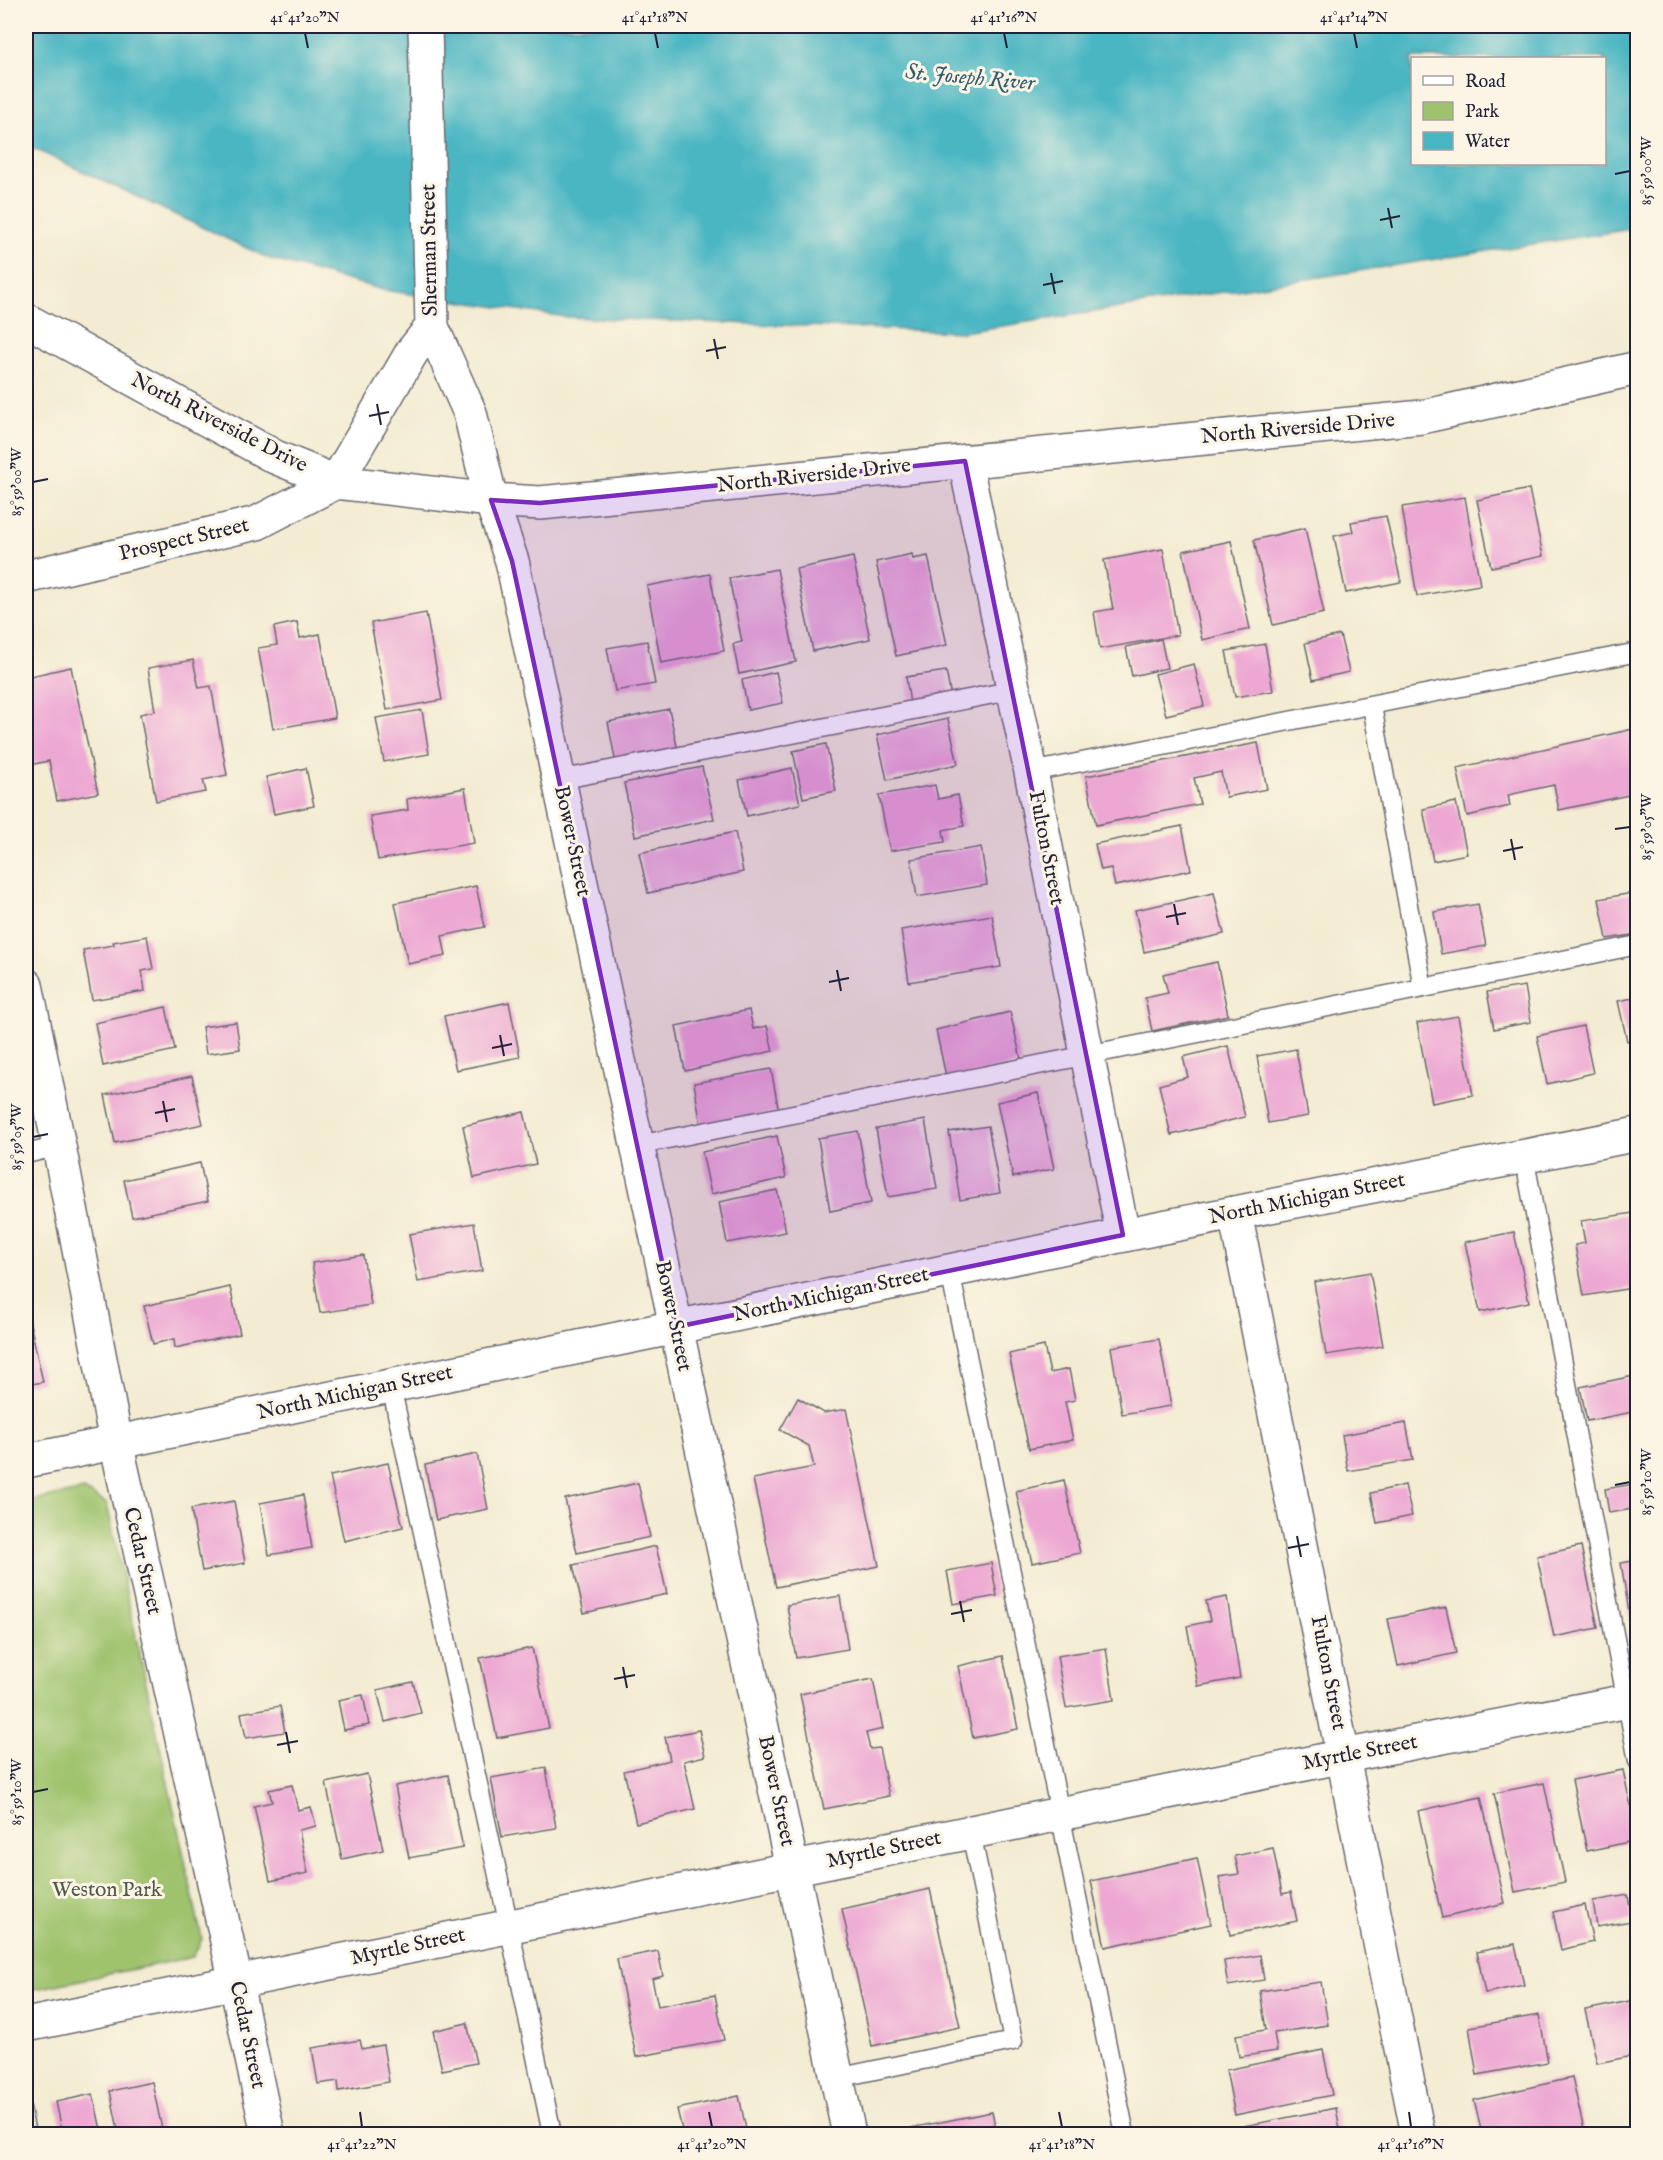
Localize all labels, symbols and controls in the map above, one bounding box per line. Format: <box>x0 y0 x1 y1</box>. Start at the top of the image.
text: 41°41'20"N <box>270 8 340 27</box>
text: 41°41'18"N <box>622 8 688 27</box>
text: 41°41'16"N <box>970 8 1038 27</box>
text: 41°41'14"N <box>1320 8 1388 27</box>
legend <box>1411 57 1606 165</box>
water label: St. Joseph River <box>904 58 1037 98</box>
text: Road <box>1465 71 1506 94</box>
text: Park <box>1465 101 1500 124</box>
text: Water <box>1465 131 1510 154</box>
text: 85°59'00"W <box>1637 136 1656 205</box>
street label: Sherman Street <box>415 184 445 316</box>
street label: North Riverside Drive <box>126 367 312 479</box>
street label: North Riverside Drive <box>1200 407 1397 451</box>
text: 85°59'00"W <box>7 447 26 516</box>
street label: North Riverside Drive <box>716 452 913 500</box>
street label: Prospect Street <box>116 512 252 568</box>
street label: Bower Street <box>547 783 597 899</box>
street label: Fulton Street <box>1022 788 1070 908</box>
text: 85°59'05"W <box>1637 793 1656 860</box>
text: 85°59'05"W <box>7 1103 26 1170</box>
street label: North Michigan Street <box>1207 1167 1407 1231</box>
street label: Bower Street <box>648 1258 698 1374</box>
street label: North Michigan Street <box>731 1261 931 1329</box>
street label: North Michigan Street <box>255 1359 455 1427</box>
text: 85°59'10"W <box>1637 1448 1656 1515</box>
street label: Cedar Street <box>117 1505 167 1617</box>
street label: Fulton Street <box>1304 1613 1352 1733</box>
street label: Myrtle Street <box>1300 1729 1420 1777</box>
street label: Bower Street <box>751 1733 801 1849</box>
text: 85°59'10"W <box>7 1758 26 1825</box>
street label: Myrtle Street <box>824 1825 944 1875</box>
park label: Weston Park <box>52 1877 163 1904</box>
street label: Myrtle Street <box>348 1922 468 1972</box>
street label: Cedar Street <box>222 1979 272 2091</box>
text: 41°41'22"N <box>327 2135 397 2154</box>
text: 41°41'20"N <box>677 2135 747 2154</box>
text: 41°41'18"N <box>1029 2135 1095 2154</box>
text: 41°41'16"N <box>1377 2135 1445 2154</box>

